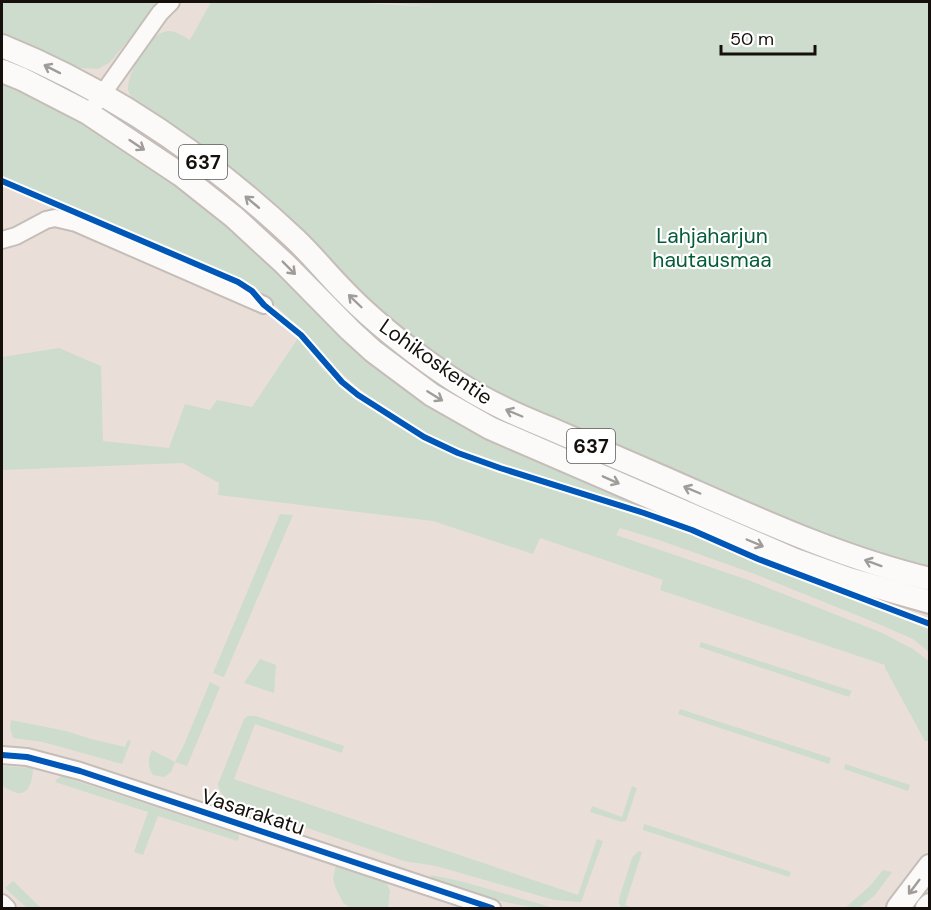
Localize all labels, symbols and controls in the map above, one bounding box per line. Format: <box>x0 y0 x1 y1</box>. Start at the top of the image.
scale bar <box>721 18 816 56</box>
text: 50 m <box>730 27 774 51</box>
one-way arrow <box>44 63 61 75</box>
one-way arrow <box>129 139 145 151</box>
road number: 637 <box>179 145 227 179</box>
one-way arrow <box>245 195 260 209</box>
park label: Lahjaharjun hautausmaa <box>652 222 772 274</box>
one-way arrow <box>281 260 296 275</box>
one-way arrow <box>347 294 362 309</box>
street label: Lohikoskentie <box>374 313 498 411</box>
one-way arrow <box>426 390 443 402</box>
one-way arrow <box>505 406 523 418</box>
road number: 637 <box>567 429 615 463</box>
one-way arrow <box>601 475 619 486</box>
one-way arrow <box>684 484 702 496</box>
one-way arrow <box>746 538 764 549</box>
one-way arrow <box>864 557 883 568</box>
street label: Vasarakatu <box>198 782 308 842</box>
one-way arrow <box>907 879 920 895</box>

